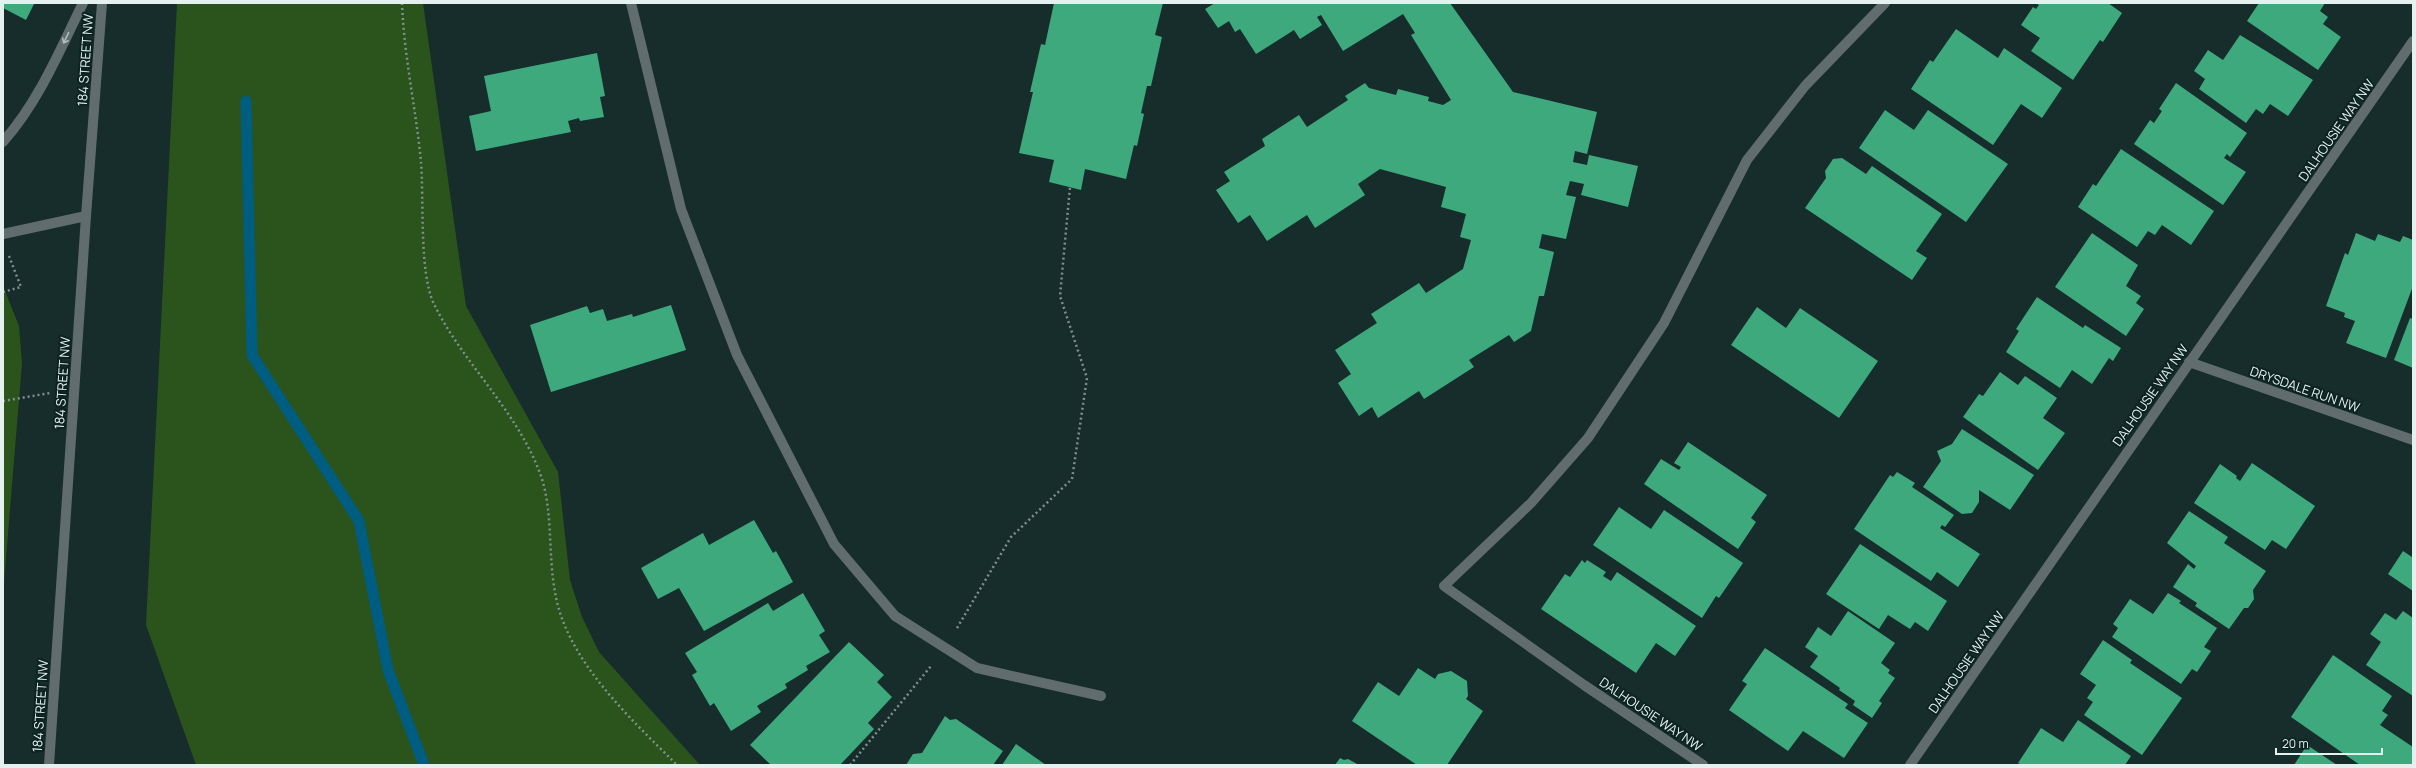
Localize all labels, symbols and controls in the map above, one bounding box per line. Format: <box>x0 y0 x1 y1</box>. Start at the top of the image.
street label: 184 STREET NW <box>73 13 97 107</box>
one-way arrow <box>62 32 69 44</box>
street label: DALHOUSIE WAY NW <box>2294 75 2378 185</box>
street label: 184 STREET NW <box>50 336 74 430</box>
street label: DALHOUSIE WAY NW <box>2108 340 2192 450</box>
street label: DRYSDALE RUN NW <box>2248 362 2362 416</box>
street label: DALHOUSIE WAY NW <box>1924 607 2008 717</box>
street label: 184 STREET NW <box>28 659 52 753</box>
street label: DALHOUSIE WAY NW <box>1596 673 1706 755</box>
scale bar <box>2276 730 2382 756</box>
text: 20 m <box>2282 735 2309 752</box>

